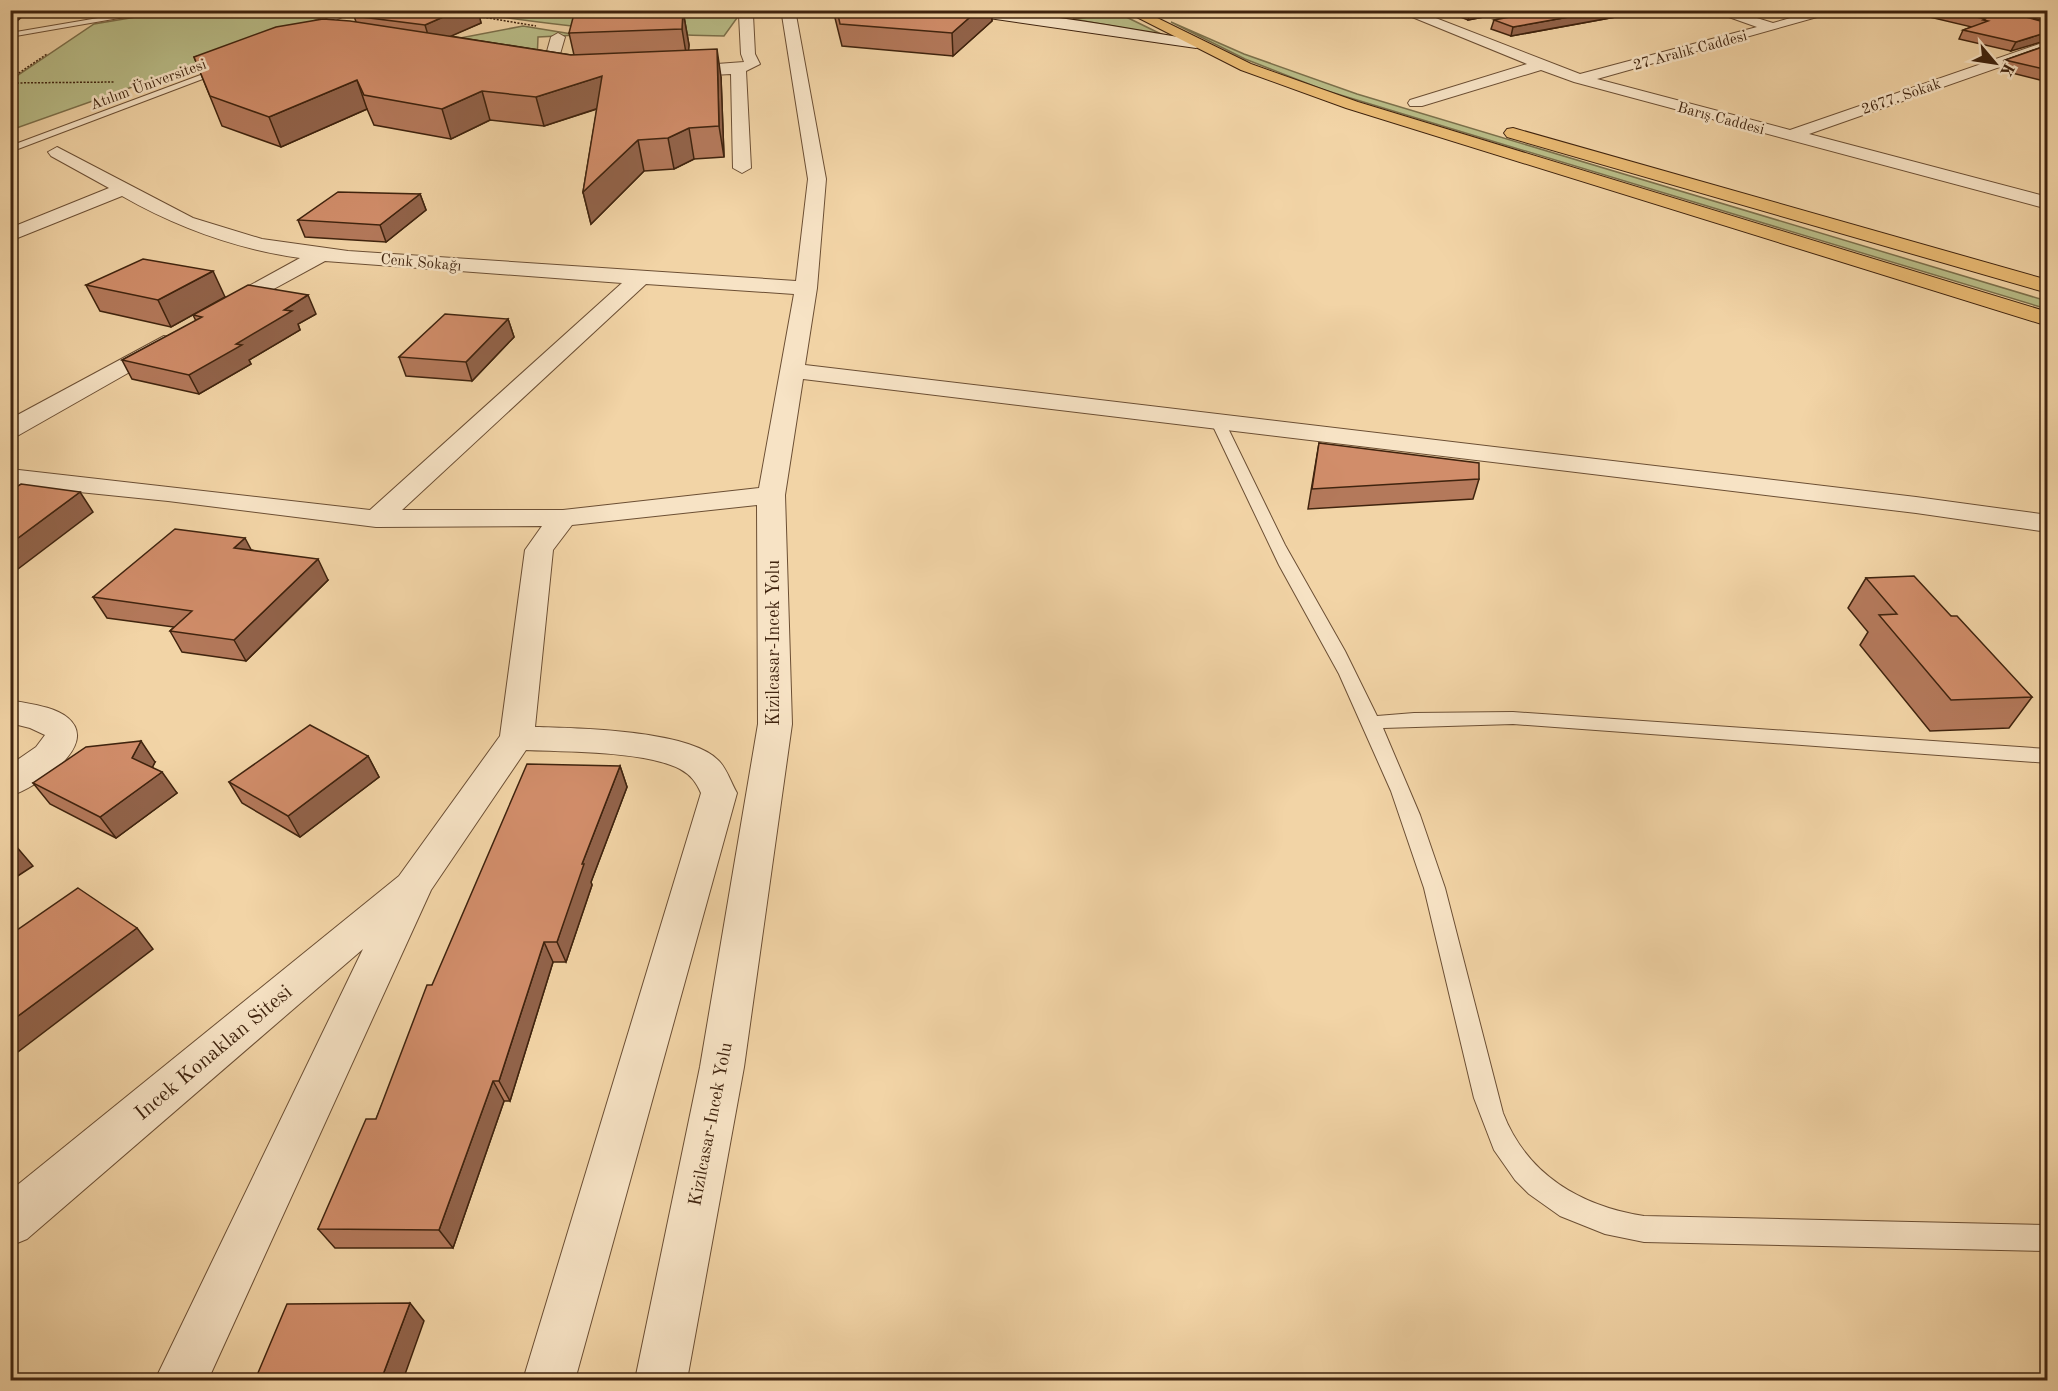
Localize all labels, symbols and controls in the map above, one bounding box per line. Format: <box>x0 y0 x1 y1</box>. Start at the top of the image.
street label: 27 Aralık Caddesi <box>1632 29 1749 74</box>
north arrow <box>1965 33 2025 93</box>
street label: Atılım Üniversitesi <box>87 55 209 113</box>
text: K <box>1996 60 2016 79</box>
street label: 2677. Sokak <box>1860 77 1943 118</box>
street label: Barış Caddesi <box>1676 101 1766 138</box>
street label: Cenk Sokağı <box>380 252 462 275</box>
street label: Kizilcasar-Incek Yolu <box>765 560 783 726</box>
street label: Incek Konaklan Sitesi <box>131 981 297 1125</box>
street label: Kizilcasar-Incek Yolu <box>686 1041 736 1207</box>

